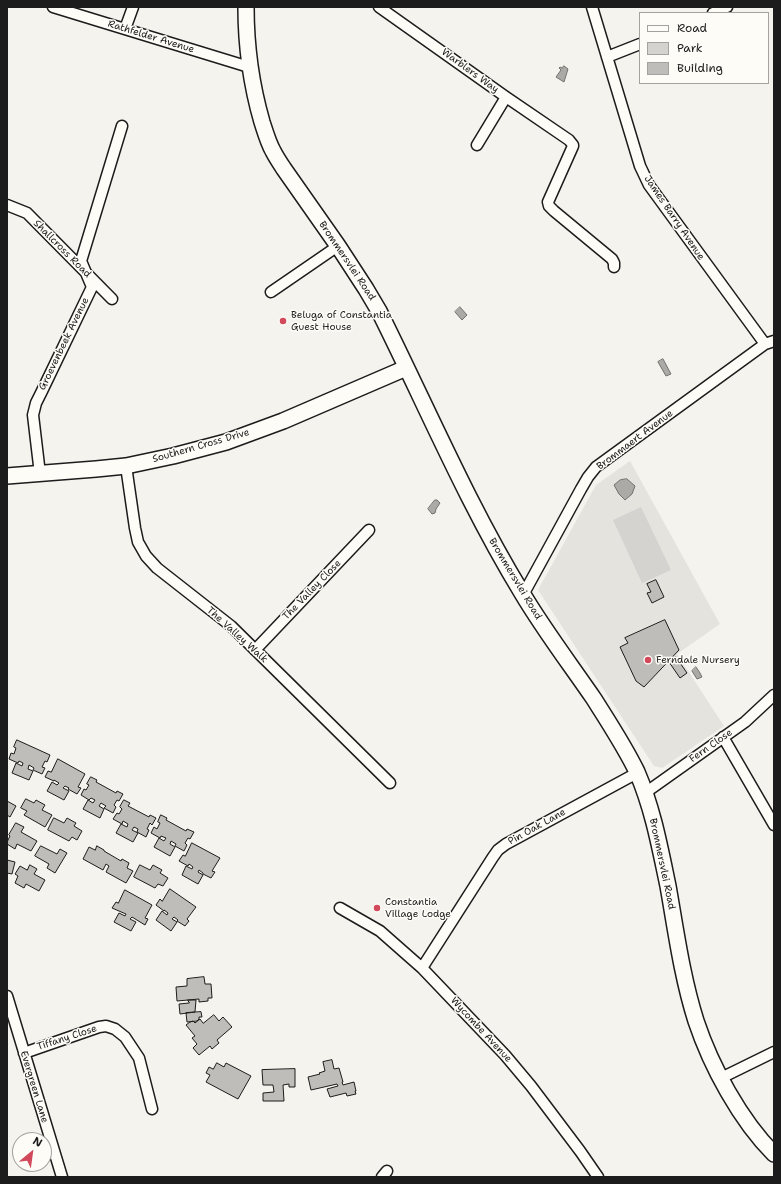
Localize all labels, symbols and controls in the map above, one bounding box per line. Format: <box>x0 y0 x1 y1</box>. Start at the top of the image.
legend <box>639 12 769 84</box>
street label: Rathfelder Avenue <box>106 18 196 56</box>
text: Road <box>677 20 707 36</box>
text: Park <box>677 40 703 56</box>
street label: Warblers Way <box>439 46 501 96</box>
text: Building <box>677 60 723 76</box>
street label: James Barry Avenue <box>641 173 707 263</box>
street label: Shallcross Road <box>31 218 93 280</box>
street label: Brommersvlei Road <box>316 219 378 303</box>
street label: Groevenbeek Avenue <box>36 296 92 392</box>
place label: Beluga of Constantia Guest House <box>291 309 392 332</box>
marker: Beluga of Constantia Guest House <box>278 316 288 326</box>
street label: Brommaert Avenue <box>594 407 676 473</box>
street label: Southern Cross Drive <box>151 426 251 466</box>
street label: Brommersvlei Road <box>486 536 544 622</box>
street label: The Valley Close <box>280 557 344 623</box>
street label: The Valley Walk <box>204 605 270 665</box>
place label: Ferndale Nursery <box>656 654 740 666</box>
marker: Ferndale Nursery <box>643 655 653 665</box>
street label: Fern Close <box>687 727 735 765</box>
street label: Pin Oak Lane <box>506 806 568 848</box>
street label: Brommersvlei Road <box>646 817 678 911</box>
place label: Constantia Village Lodge <box>385 896 451 920</box>
marker: Constantia Village Lodge <box>372 903 382 913</box>
street label: Wycombe Avenue <box>448 995 514 1065</box>
street label: Tiffany Close <box>35 1023 99 1053</box>
street label: Evergreen Lane <box>17 1049 51 1125</box>
north arrow <box>12 1132 52 1172</box>
text: N <box>30 1133 45 1151</box>

